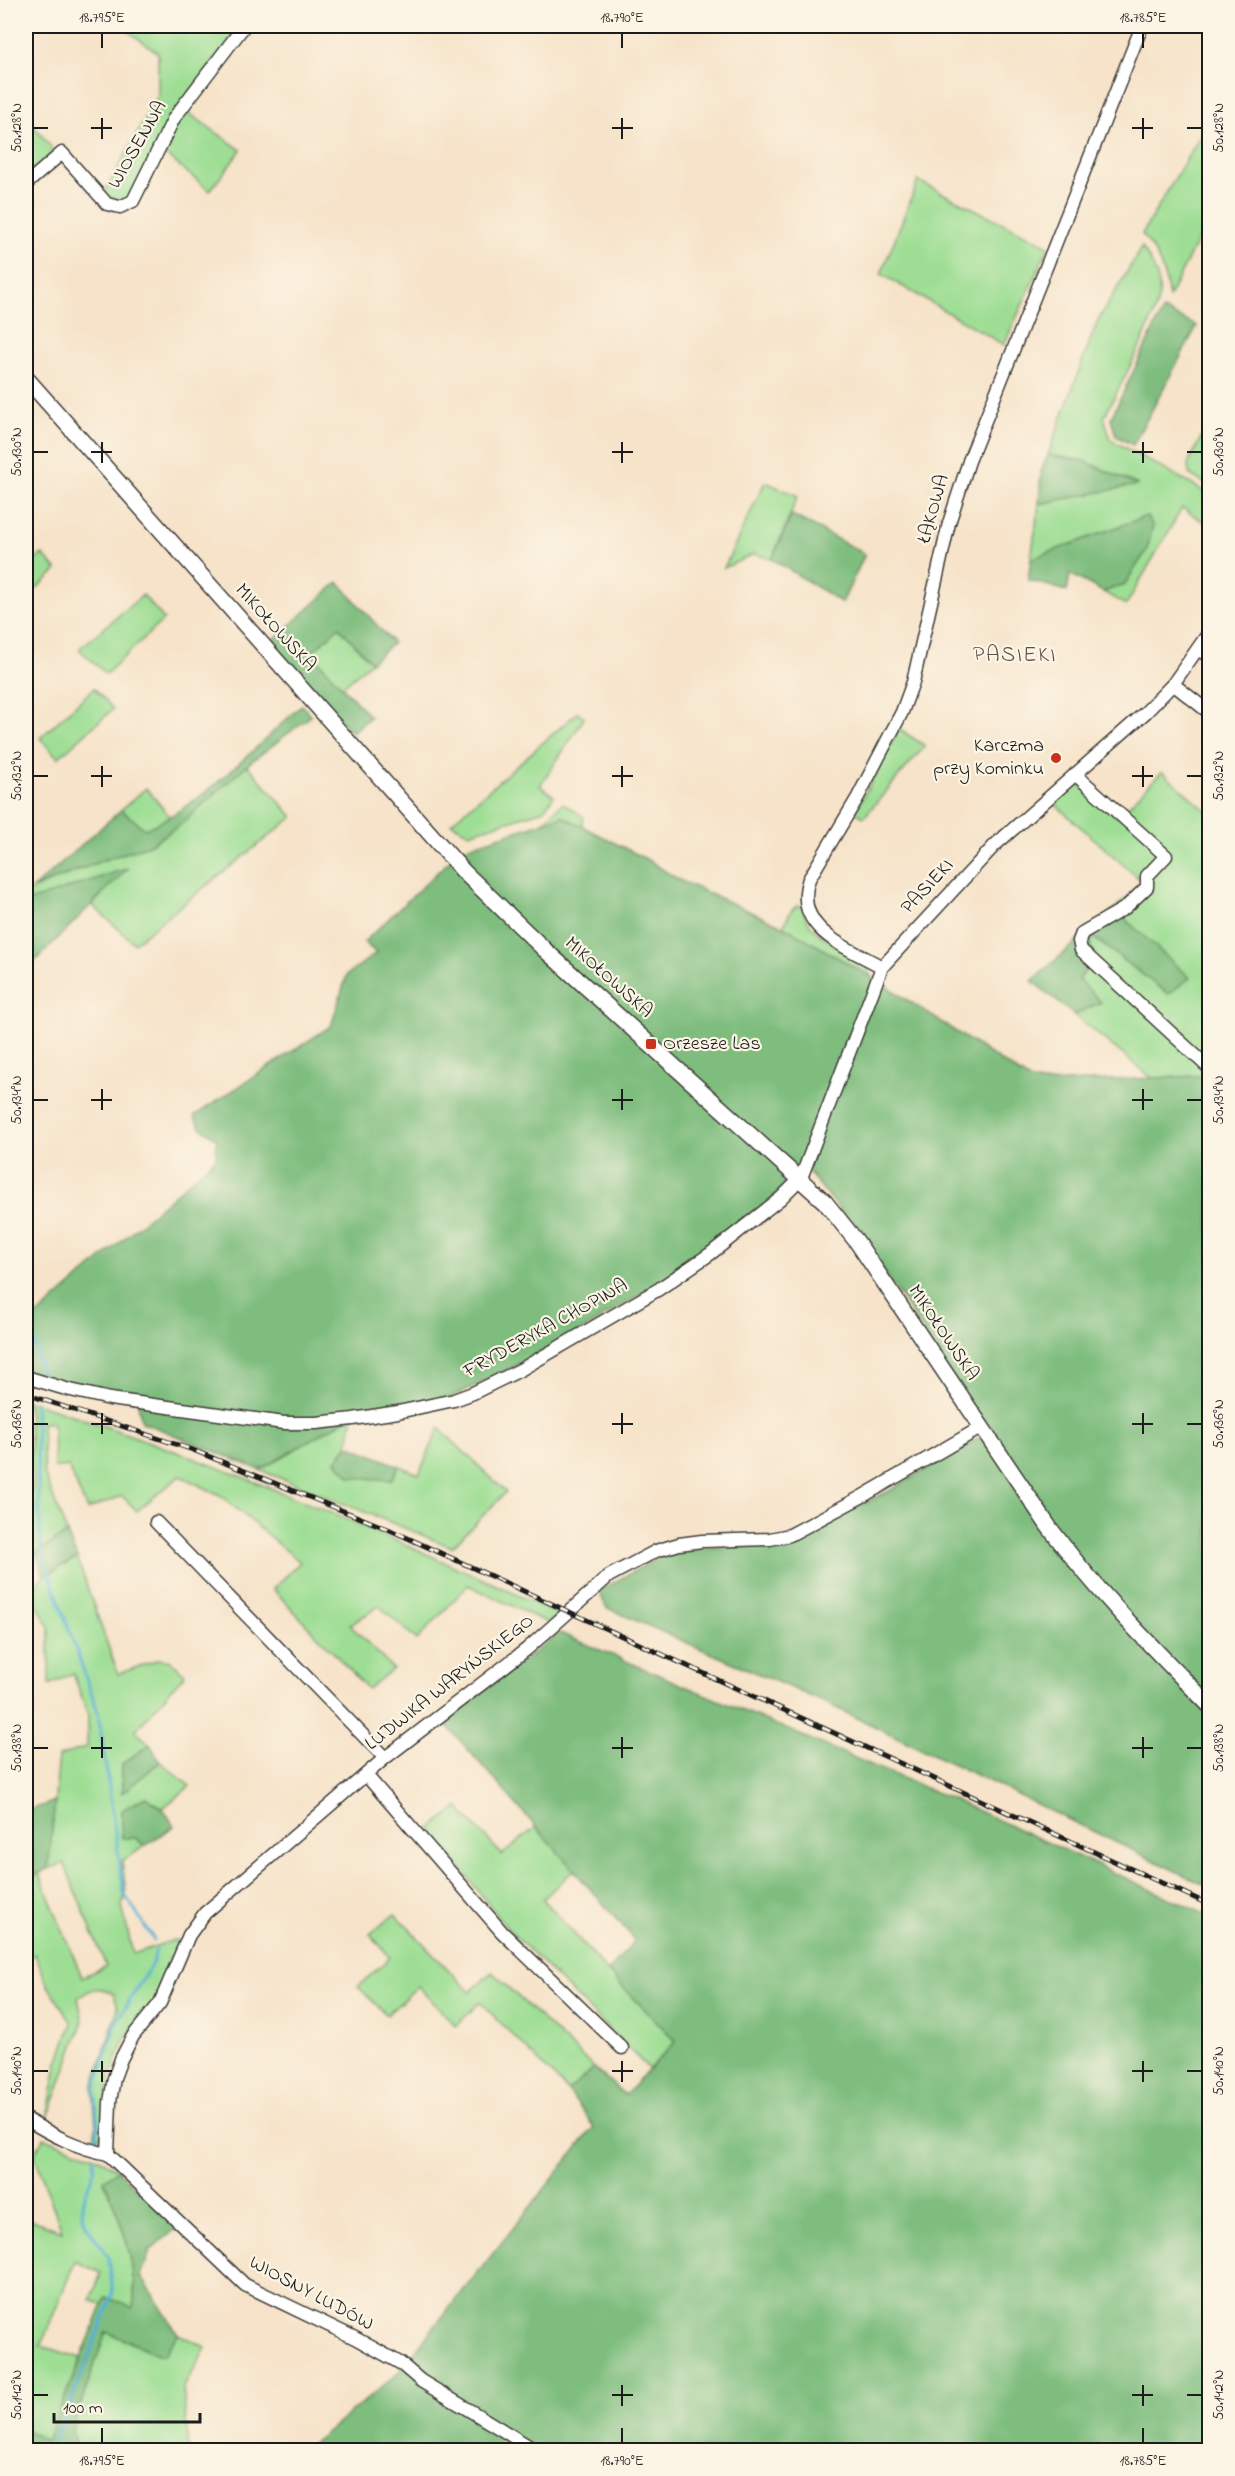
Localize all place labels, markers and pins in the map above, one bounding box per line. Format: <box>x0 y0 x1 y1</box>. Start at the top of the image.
place label: Karczma przy Kominku <box>933 732 1044 784</box>
marker: Karczma przy Kominku <box>1049 751 1063 765</box>
place label: Orzesze Las <box>663 1030 761 1059</box>
marker: Orzesze Las <box>644 1037 658 1051</box>

